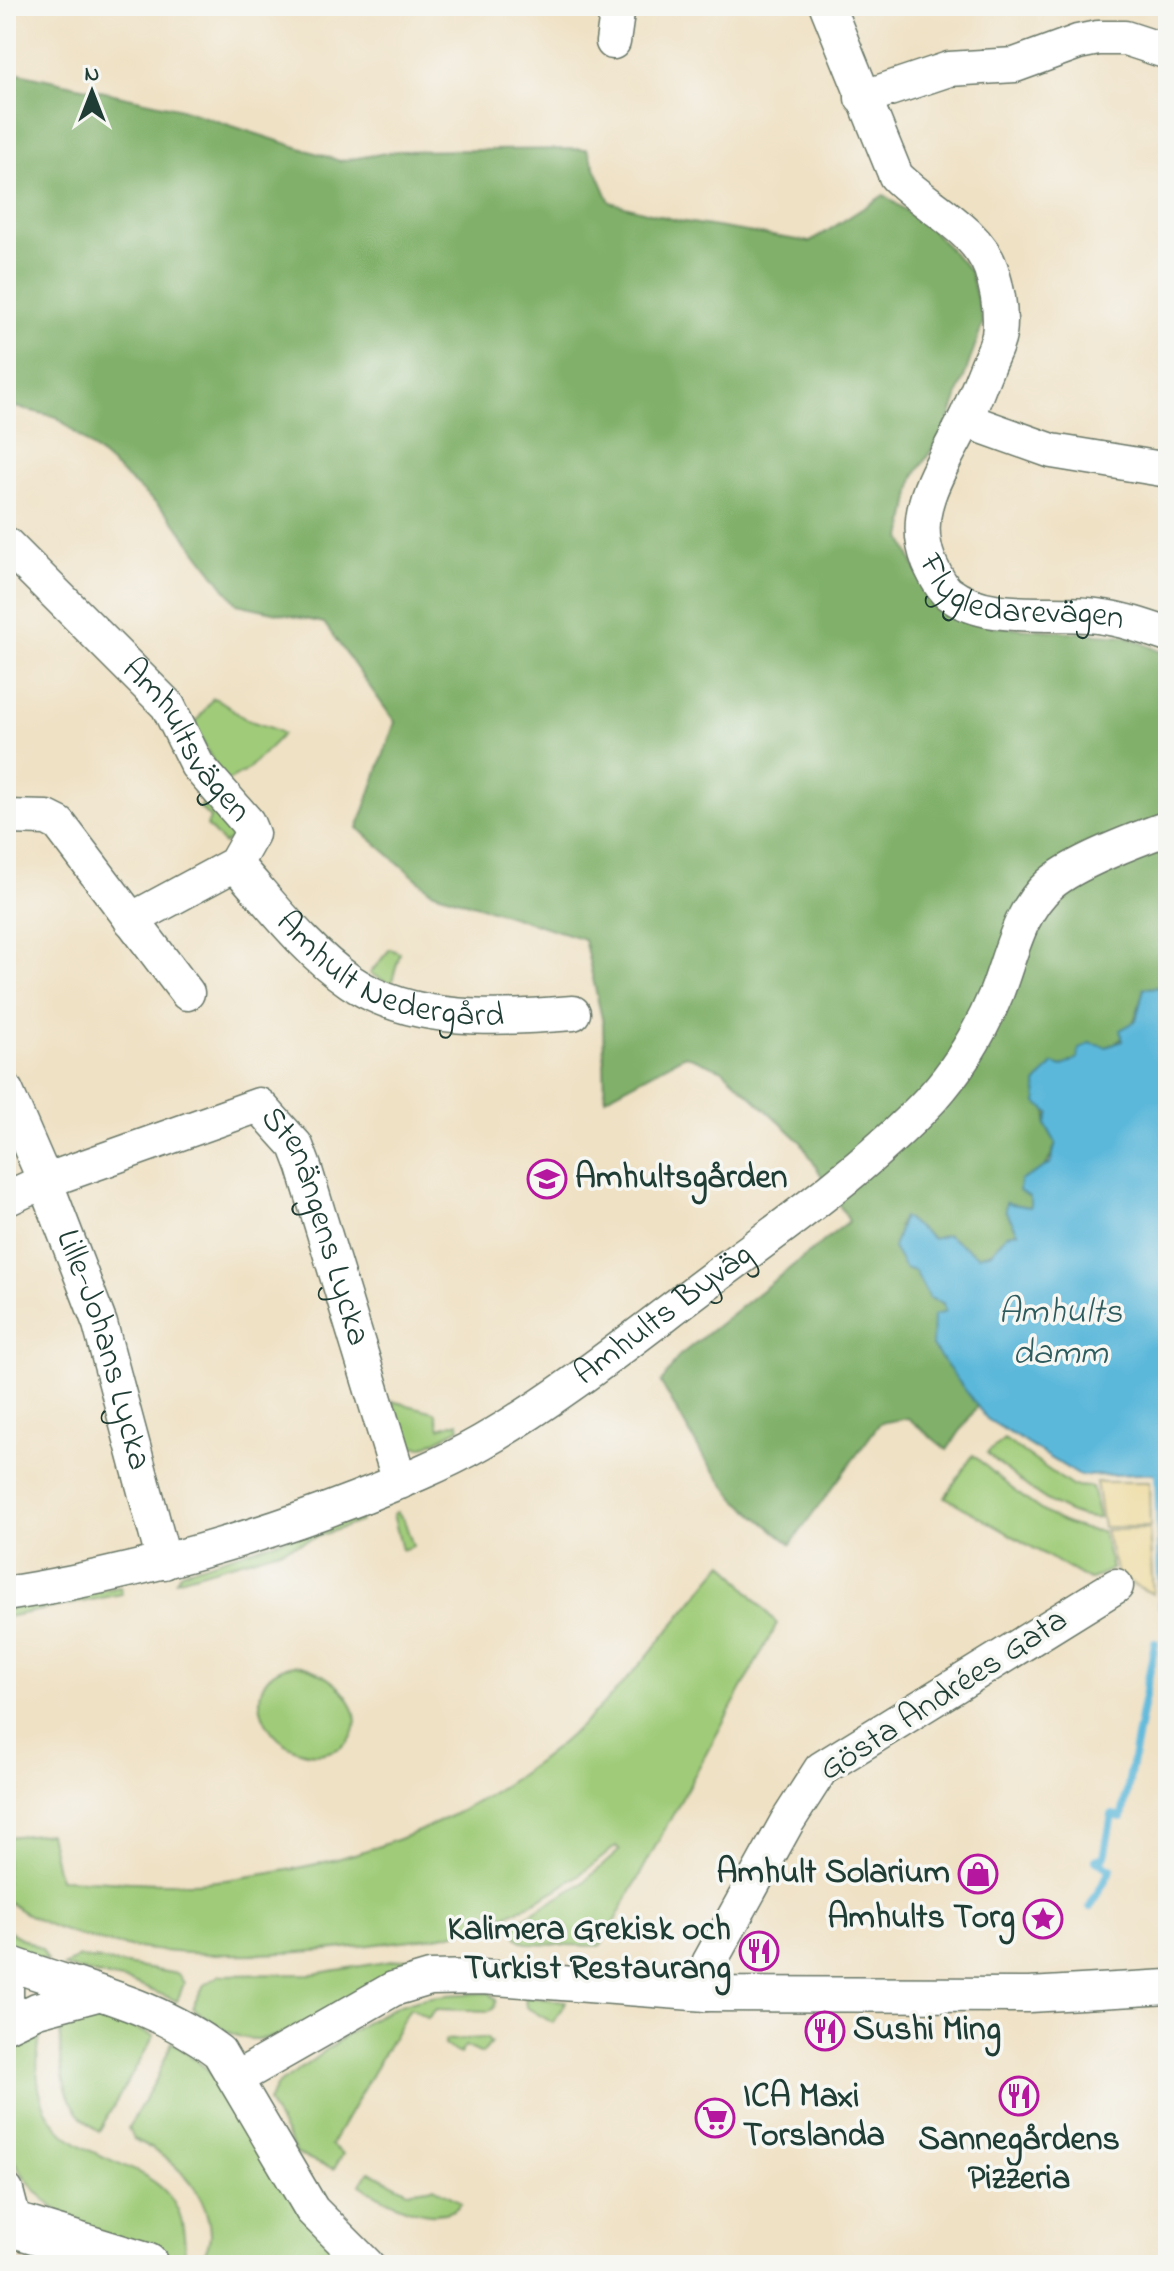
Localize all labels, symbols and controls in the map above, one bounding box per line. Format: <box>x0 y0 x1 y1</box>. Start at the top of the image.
north arrow <box>52 52 132 132</box>
text: N <box>85 59 99 91</box>
street label: Flygledarevägen <box>903 545 1129 645</box>
street label: Amhultsvägen <box>109 647 262 835</box>
street label: Amhult Nedergård <box>263 900 504 1042</box>
street label: Stenängens Lycka <box>247 1096 382 1352</box>
place label: Amhultsgården <box>575 1154 788 1205</box>
school or university icon: Amhultsgården <box>526 1158 568 1200</box>
street label: Lille-Johans Lycka <box>41 1223 163 1476</box>
street label: Amhults Byväg <box>564 1231 764 1399</box>
water label: Amhults damm <box>998 1287 1123 1381</box>
street label: Gösta Andrées Gata <box>810 1597 1078 1795</box>
place label: Amhult Solarium <box>717 1849 950 1899</box>
shop icon: Amhult Solarium <box>957 1853 999 1895</box>
place label: Amhults Torg <box>828 1894 1015 1945</box>
place icon: Amhults Torg <box>1022 1898 1064 1940</box>
place label: Kalimera Grekisk och Turkist Restaurang <box>448 1906 731 1996</box>
restaurant icon: Kalimera Grekisk och Turkist Restaurang <box>738 1930 780 1972</box>
place label: Sushi Ming <box>853 2006 1001 2057</box>
restaurant icon: Sushi Ming <box>804 2010 846 2052</box>
place label: ICA Maxi Torslanda <box>743 2073 885 2162</box>
restaurant icon: Sannegårdens Pizzeria <box>998 2075 1040 2117</box>
supermarket icon: ICA Maxi Torslanda <box>694 2097 736 2139</box>
place label: Sannegårdens Pizzeria <box>918 2116 1120 2205</box>

